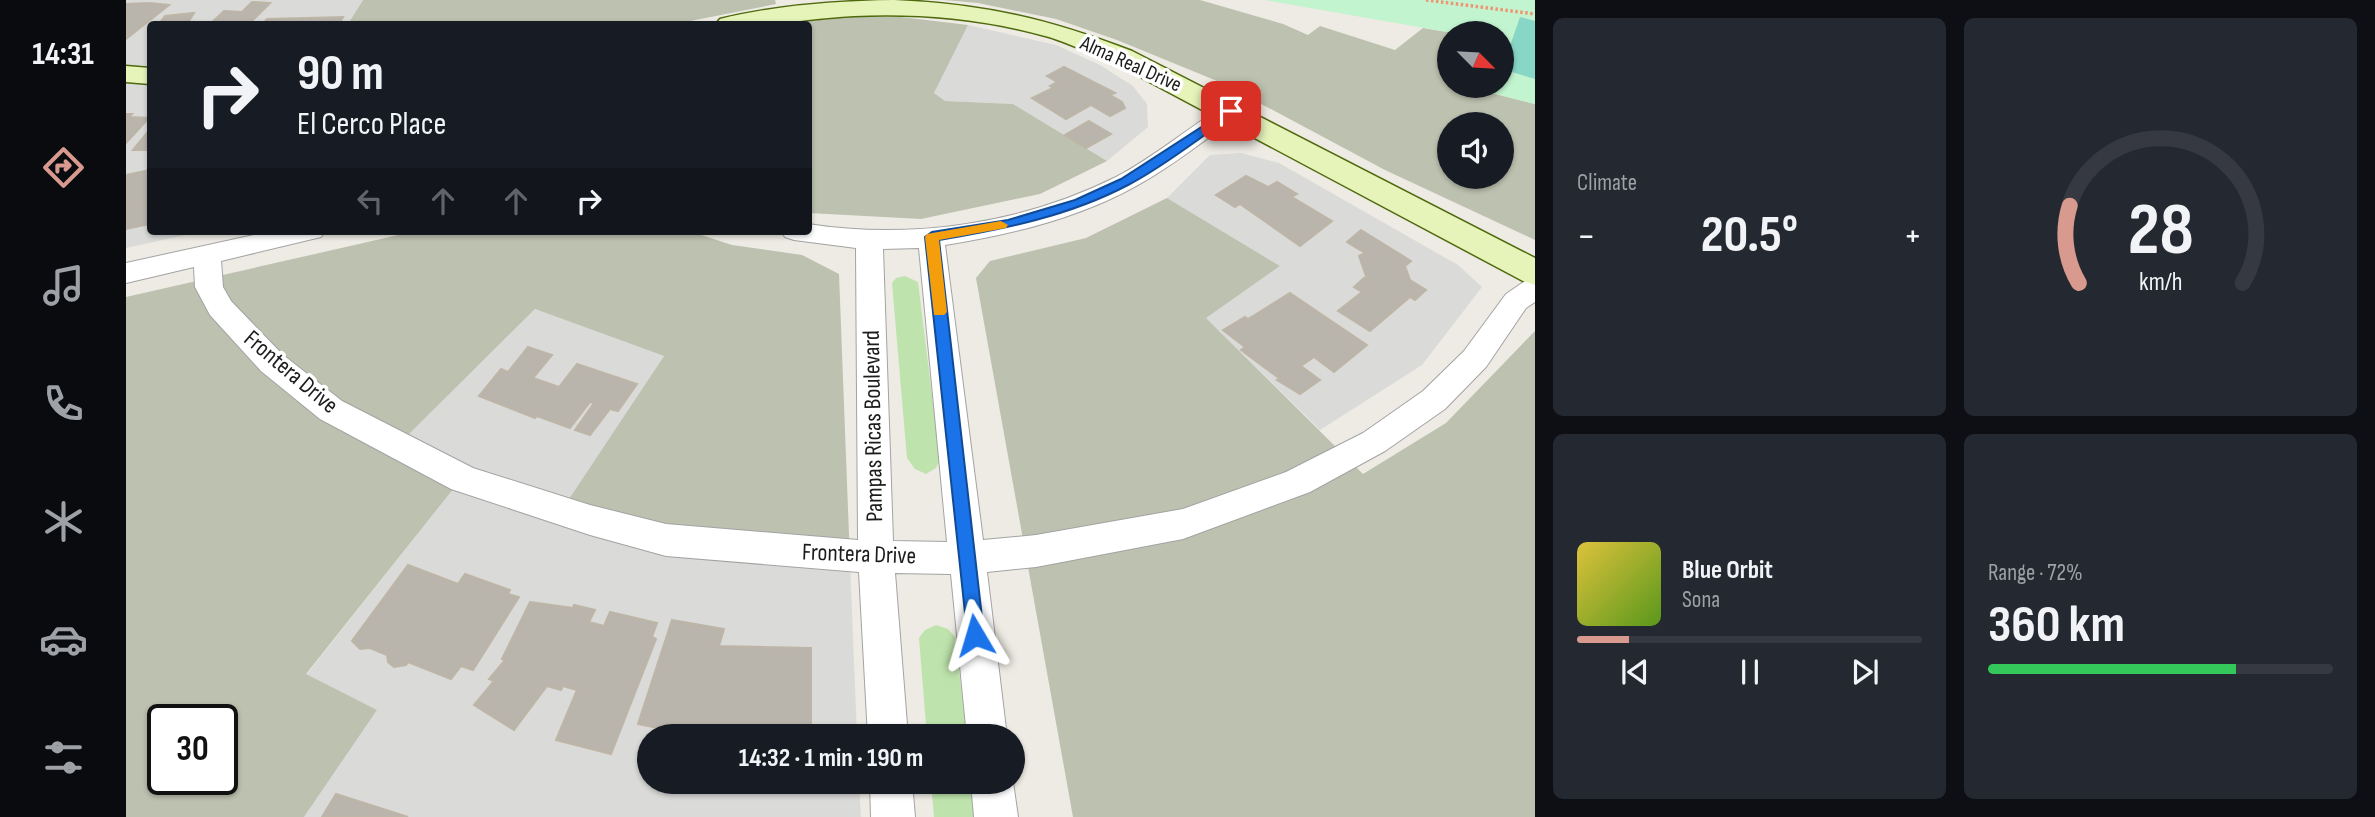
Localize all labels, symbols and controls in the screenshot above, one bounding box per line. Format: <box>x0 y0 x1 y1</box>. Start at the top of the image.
north arrow <box>1437 21 1514 98</box>
map controls <box>1437 21 1514 189</box>
street label: Alma Real Drive <box>1076 30 1185 97</box>
text: 14:31 <box>32 35 94 74</box>
text: 90 m <box>297 45 384 104</box>
icon: right <box>182 49 273 140</box>
pin <box>1201 81 1261 141</box>
icon: arrive <box>1212 92 1250 130</box>
text: El Cerco Place <box>297 105 446 144</box>
button: sound <box>1437 112 1514 189</box>
icon: directions <box>39 143 88 192</box>
text: Climate <box>1577 169 1637 197</box>
icon: left <box>351 182 389 220</box>
icon: ahead <box>424 182 462 220</box>
icon: ahead <box>497 182 535 220</box>
icon: right <box>570 182 608 220</box>
text: 28 <box>2127 187 2194 275</box>
text: 20.5° <box>1701 204 1798 267</box>
text: − <box>1577 214 1596 259</box>
text: + <box>1903 214 1922 259</box>
icon: music <box>39 261 88 310</box>
text: km/h <box>2139 267 2182 298</box>
street label: Frontera Drive <box>238 324 344 420</box>
street label: Pampas Ricas Boulevard <box>857 330 889 522</box>
icon: phone <box>39 379 88 428</box>
icon: climate <box>39 497 88 546</box>
street label: Frontera Drive <box>801 538 917 570</box>
text: Blue Orbit <box>1682 555 1773 586</box>
text: Range · 72% <box>1988 559 2083 587</box>
text: Sona <box>1682 586 1720 614</box>
text: 360 km <box>1988 594 2125 657</box>
position arrow <box>938 598 1012 672</box>
icon: car <box>39 615 88 664</box>
icon: previous <box>1616 653 1654 691</box>
icon: pause <box>1731 653 1769 691</box>
icon: next <box>1846 653 1884 691</box>
speed limit sign: 30 <box>147 704 238 795</box>
icon: filters <box>39 733 88 782</box>
text: 14:32 · 1 min · 190 m <box>739 743 923 774</box>

